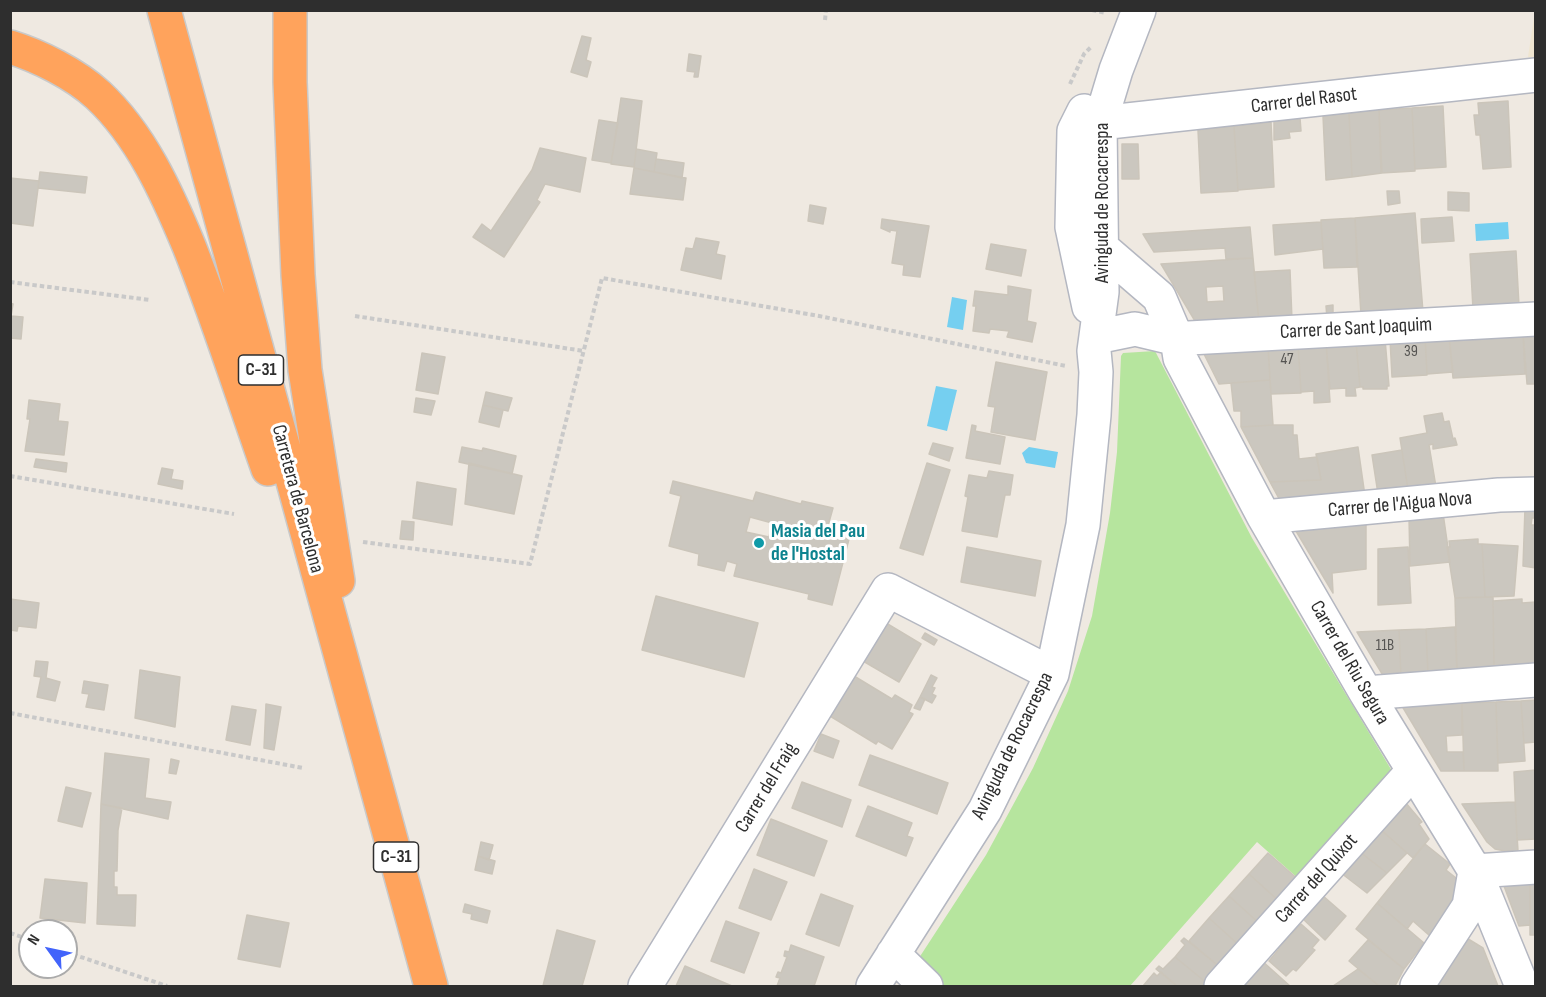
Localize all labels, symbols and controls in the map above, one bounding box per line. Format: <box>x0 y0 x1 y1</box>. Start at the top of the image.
street label: Carrer del Rasot <box>1250 83 1358 119</box>
street label: Avinguda de Rocacrespa <box>1091 123 1115 283</box>
street label: Carrer de Sant Joaquim <box>1279 313 1433 345</box>
house number: 39 <box>1404 342 1418 362</box>
house number: 47 <box>1281 350 1293 370</box>
road number: C-31 <box>238 355 284 385</box>
street label: Carretera de Barcelona <box>266 422 328 576</box>
street label: Carrer de l'Aigua Nova <box>1327 487 1473 523</box>
place label: Masia del Pau de l'Hostal <box>771 520 865 567</box>
marker: Masia del Pau de l'Hostal <box>752 536 766 550</box>
street label: Carrer del Riu Segura <box>1304 597 1394 729</box>
house number: 11B <box>1376 636 1394 656</box>
street label: Avinguda de Rocacrespa <box>967 669 1059 823</box>
street label: Carrer del Fraig <box>731 739 803 837</box>
street label: Carrer del Quixot <box>1271 829 1363 929</box>
road number: C-31 <box>374 842 418 872</box>
north arrow <box>18 919 78 979</box>
text: N <box>24 931 44 949</box>

